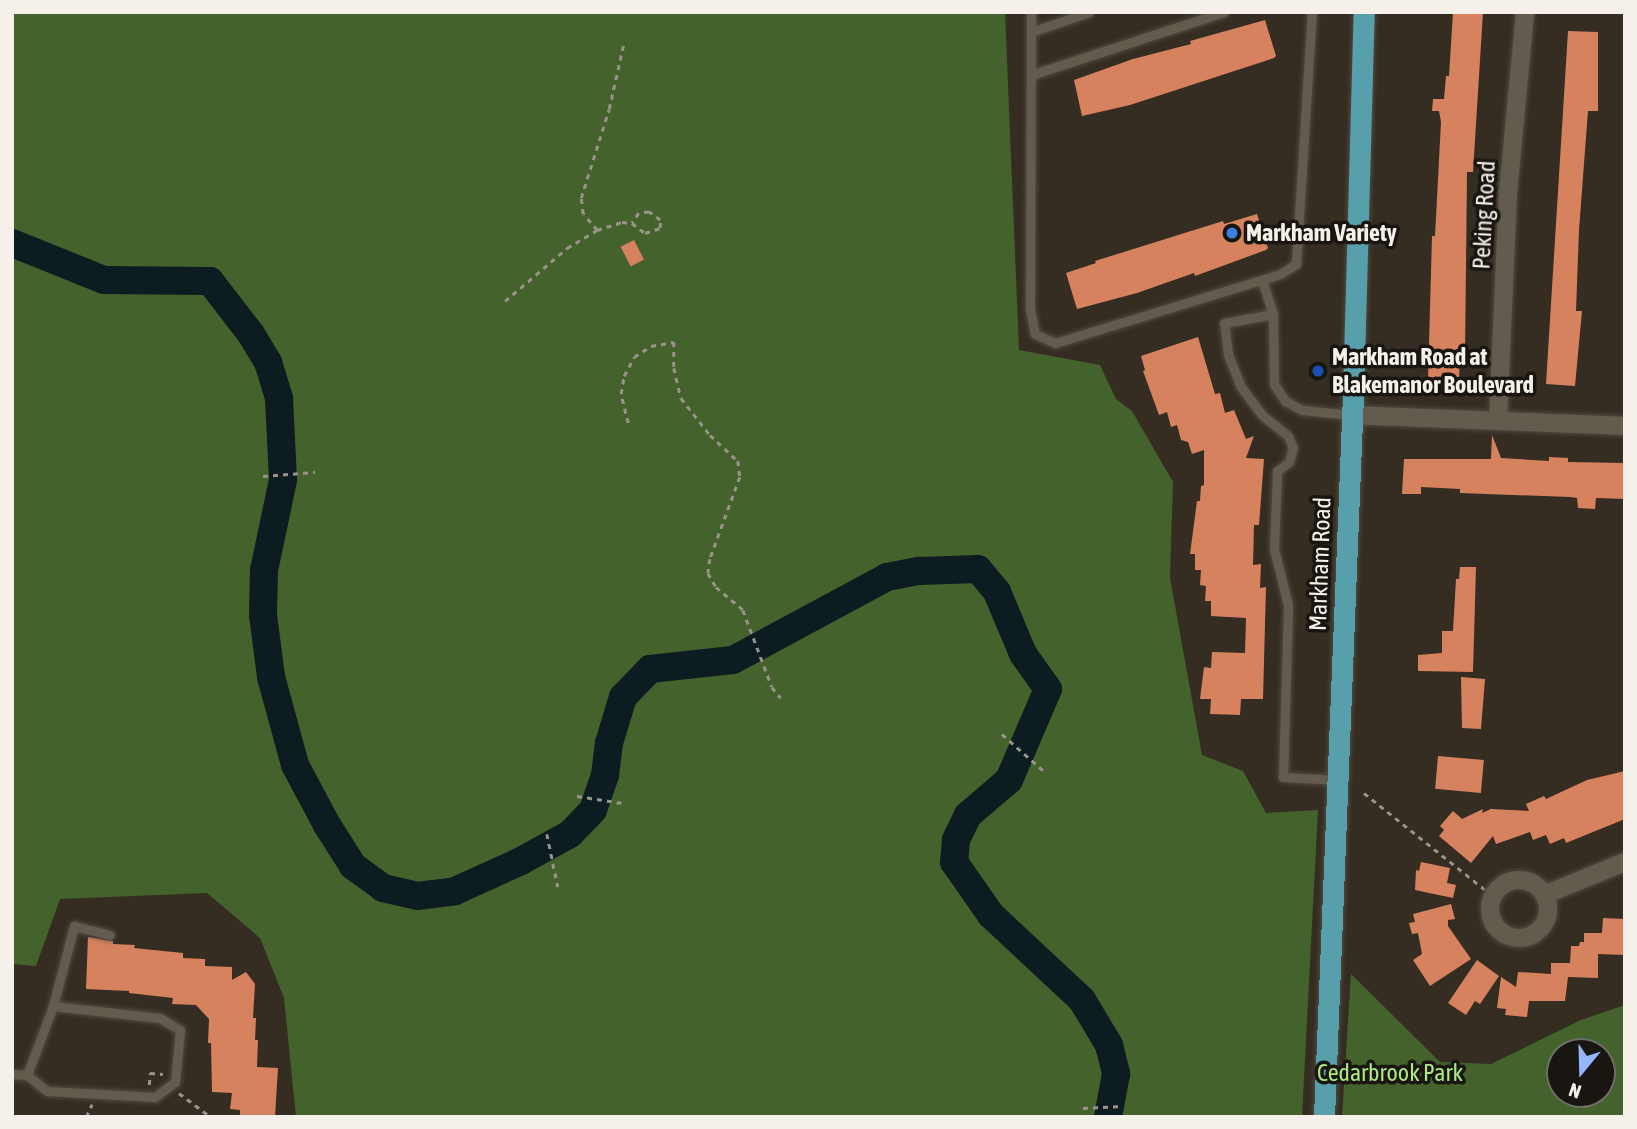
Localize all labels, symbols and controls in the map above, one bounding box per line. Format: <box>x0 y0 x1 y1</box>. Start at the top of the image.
street label: Peking Road <box>1467 160 1501 270</box>
place label: Markham Variety <box>1246 219 1397 247</box>
marker: Markham Variety <box>1224 225 1240 241</box>
place label: Markham Road at Blakemanor Boulevard <box>1332 343 1534 399</box>
marker: Markham Road at Blakemanor Boulevard <box>1310 363 1326 379</box>
street label: Markham Road <box>1303 497 1337 631</box>
north arrow <box>1546 1038 1616 1108</box>
park label: Cedarbrook Park <box>1317 1059 1463 1087</box>
text: N <box>1566 1079 1584 1103</box>

